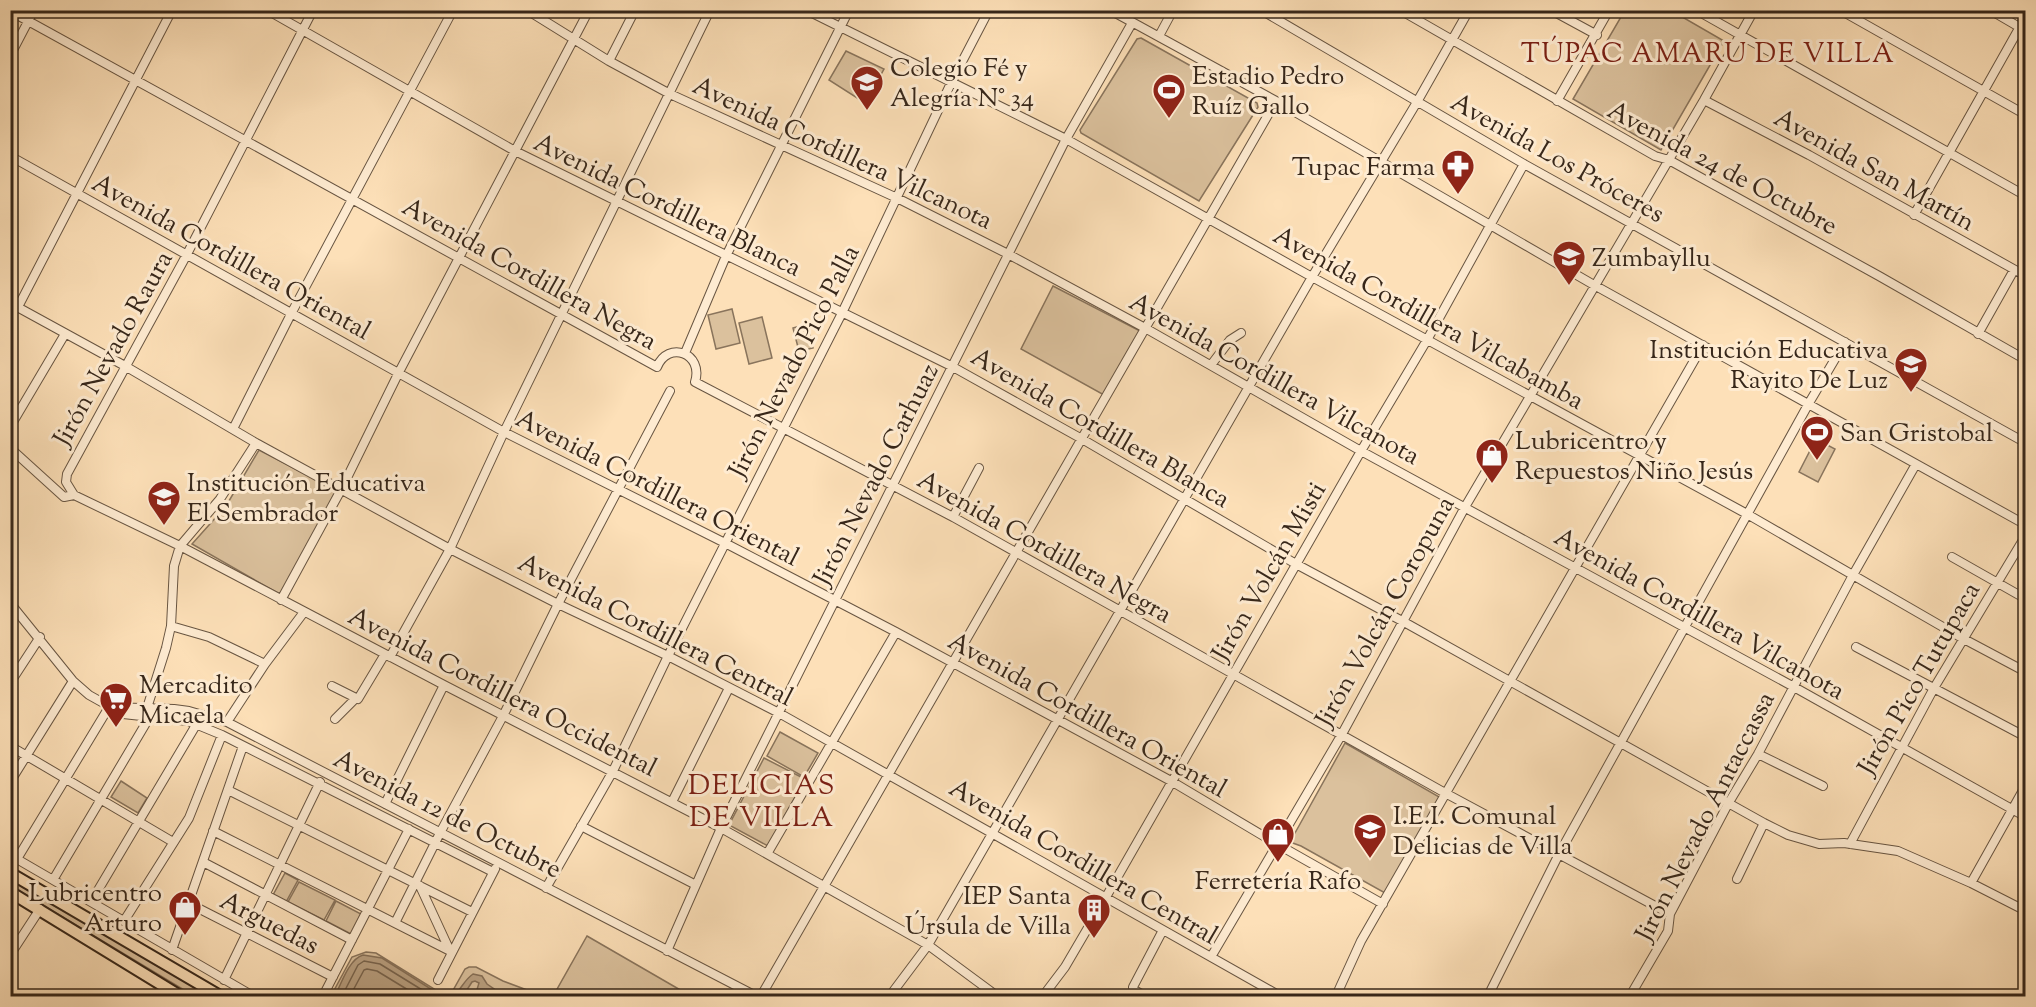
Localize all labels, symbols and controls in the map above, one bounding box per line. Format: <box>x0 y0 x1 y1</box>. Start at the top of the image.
district label: TÚPAC AMARU DE VILLA <box>1521 35 1895 75</box>
place label: Colegio Fé y Alegría N° 34 <box>890 51 1034 118</box>
place label: Estadio Pedro Ruíz Gallo <box>1192 59 1344 126</box>
school or university icon: Colegio Fé y Alegría N° 34 <box>849 64 885 111</box>
street label: Avenida Cordillera Vilcanota <box>686 68 998 240</box>
sports icon: Estadio Pedro Ruíz Gallo <box>1151 72 1187 119</box>
street label: Avenida Los Próceres <box>1443 85 1670 233</box>
street label: Avenida 24 de Octubre <box>1600 93 1843 246</box>
street label: Avenida San Martín <box>1767 101 1981 242</box>
street label: Avenida Cordillera Blanca <box>527 125 807 287</box>
pharmacy icon: Tupac Farma <box>1440 148 1476 195</box>
place label: Tupac Farma <box>1292 150 1435 187</box>
street label: Avenida Cordillera Oriental <box>85 166 377 350</box>
street label: Avenida Cordillera Negra <box>395 190 663 361</box>
street label: Avenida Cordillera Vilcabamba <box>1266 218 1590 420</box>
street label: Jirón Nevado Pico Palla <box>719 239 870 487</box>
school or university icon: Zumbayllu <box>1551 239 1587 286</box>
place label: Zumbayllu <box>1592 241 1711 278</box>
street label: Jirón Nevado Raura <box>44 245 183 455</box>
street label: Avenida Cordillera Vilcanota <box>1122 285 1426 476</box>
place label: Institución Educativa Rayito De Luz <box>1649 333 1888 400</box>
street label: Avenida Cordillera Blanca <box>963 340 1236 519</box>
school or university icon: Institución Educativa Rayito De Luz <box>1893 346 1929 393</box>
street label: Jirón Nevado Carhuaz <box>804 358 949 594</box>
street label: Avenida Cordillera Oriental <box>509 401 805 577</box>
sports icon: San Gristobal <box>1799 414 1835 461</box>
place label: San Gristobal <box>1840 416 1993 453</box>
place label: Lubricentro y Repuestos Niño Jesús <box>1515 424 1753 491</box>
shop icon: Lubricentro y Repuestos Niño Jesús <box>1474 437 1510 484</box>
street label: Avenida Cordillera Negra <box>910 463 1178 634</box>
place label: Institución Educativa El Sembrador <box>187 466 426 533</box>
street label: Jirón Volcán Misti <box>1203 476 1337 671</box>
school or university icon: Institución Educativa El Sembrador <box>146 479 182 526</box>
street label: Jirón Volcán Coropuna <box>1306 490 1465 736</box>
street label: Avenida Cordillera Vilcanota <box>1547 520 1851 711</box>
street label: Avenida Cordillera Central <box>511 546 799 717</box>
street label: Jirón Pico Tutupaca <box>1849 576 1991 784</box>
street label: Avenida Cordillera Occidental <box>341 599 663 787</box>
street label: Avenida Cordillera Oriental <box>941 624 1233 808</box>
place label: Mercadito Micaela <box>139 668 253 735</box>
supermarket icon: Mercadito Micaela <box>98 681 134 728</box>
street label: Jirón Nevado Antaccassa <box>1626 686 1785 950</box>
street label: Avenida 12 de Octubre <box>326 742 567 889</box>
district label: DELICIAS DE VILLA <box>688 767 836 839</box>
street label: Avenida Cordillera Central <box>942 771 1224 955</box>
place label: I.E.I. Comunal Delicias de Villa <box>1393 799 1572 866</box>
school or university icon: I.E.I. Comunal Delicias de Villa <box>1352 812 1388 859</box>
shop icon: Ferretería Rafo <box>1260 816 1296 863</box>
place label: Ferretería Rafo <box>1195 864 1361 901</box>
place label: Lubricentro Arturo <box>29 876 162 943</box>
place label: IEP Santa Úrsula de Villa <box>905 879 1071 946</box>
street label: Arguedas <box>213 883 325 965</box>
shop icon: Lubricentro Arturo <box>167 889 203 936</box>
building icon: IEP Santa Úrsula de Villa <box>1076 892 1112 939</box>

